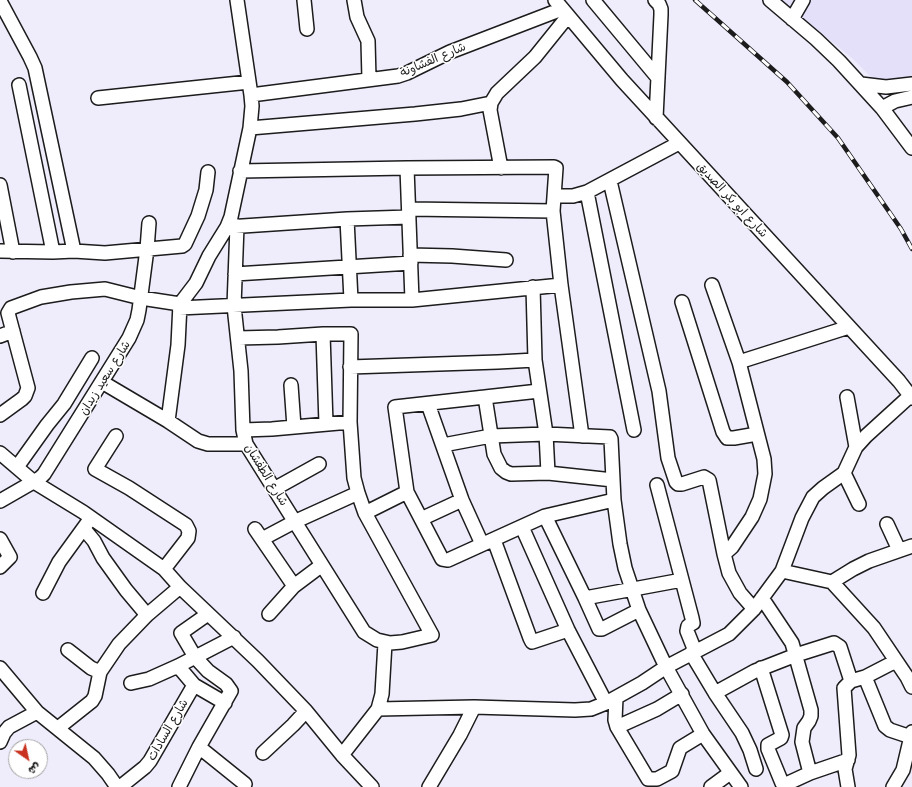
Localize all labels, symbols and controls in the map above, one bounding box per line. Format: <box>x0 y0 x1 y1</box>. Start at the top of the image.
street label: شارع الفشاونة <box>398 40 468 80</box>
street label: شارع ابو بكر الصديق <box>693 159 771 241</box>
street label: شارع سعيد زيدان <box>76 338 134 418</box>
street label: شارع الطفشان <box>241 441 291 509</box>
street label: شارع السادات <box>145 697 191 763</box>
north arrow <box>8 739 48 779</box>
text: ش <box>26 760 43 777</box>

